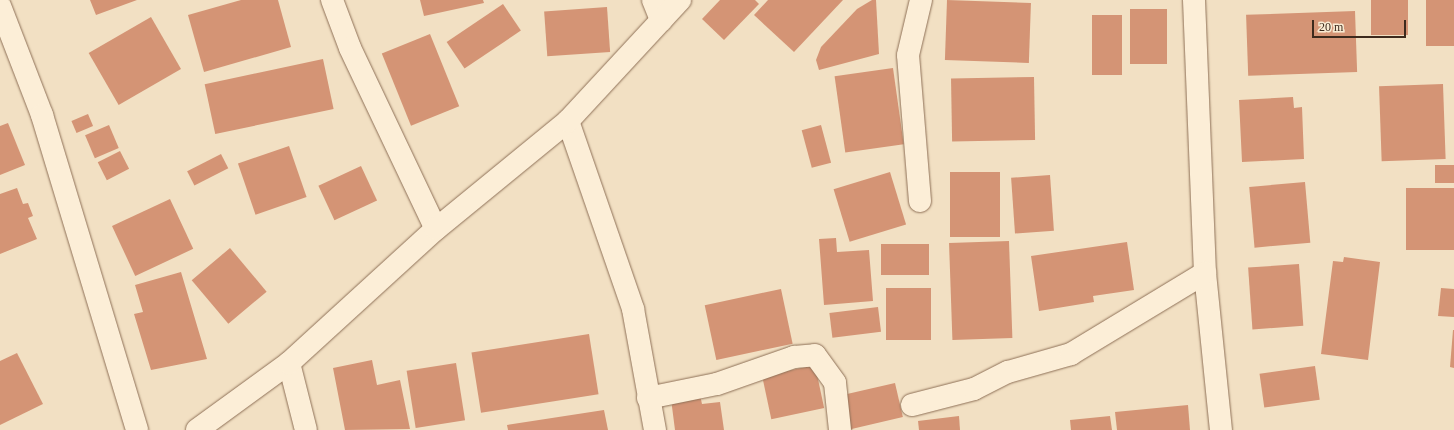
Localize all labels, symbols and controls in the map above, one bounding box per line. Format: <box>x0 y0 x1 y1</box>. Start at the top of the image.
scale bar <box>1314 12 1408 38</box>
text: 20 m <box>1319 20 1343 34</box>

